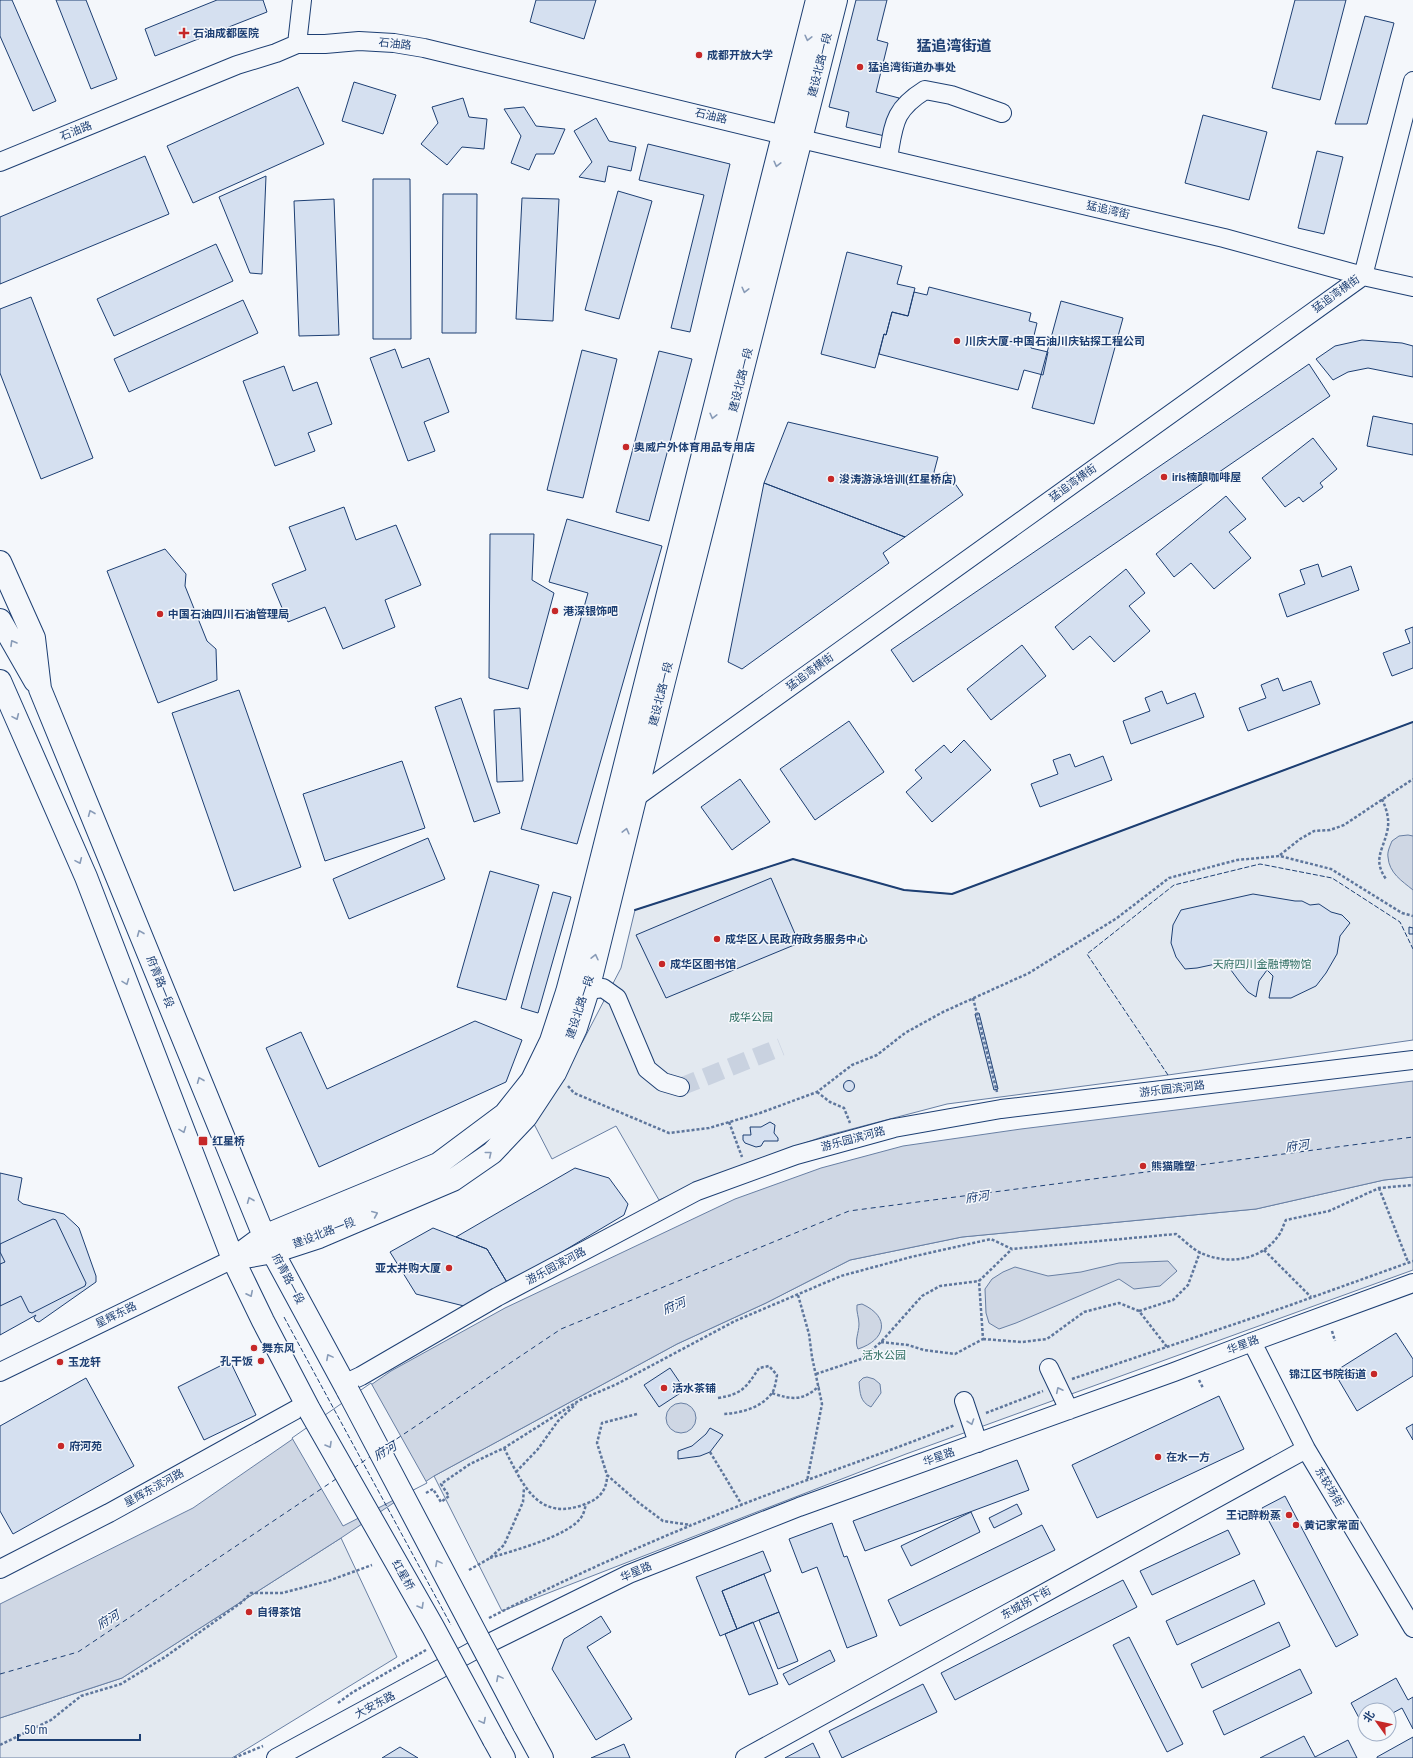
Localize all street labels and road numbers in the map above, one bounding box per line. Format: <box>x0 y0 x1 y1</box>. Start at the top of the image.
street label: 建设北路一段 <box>806 31 834 99</box>
street label: 石油路 <box>378 36 412 52</box>
street label: 石油路 <box>693 106 729 126</box>
street label: 石油路 <box>58 119 94 143</box>
street label: 猛追湾街 <box>1085 199 1131 221</box>
street label: 猛追湾横街 <box>1310 273 1362 315</box>
street label: 建设北路一段 <box>727 346 755 414</box>
street label: 猛追湾横街 <box>1047 462 1099 504</box>
street label: 猛追湾横街 <box>784 651 836 693</box>
street label: 建设北路一段 <box>647 660 675 728</box>
street label: 府青路一段 <box>144 954 176 1010</box>
street label: 建设北路一段 <box>564 974 596 1040</box>
street label: 游乐园滨河路 <box>1138 1079 1206 1099</box>
street label: 游乐园滨河路 <box>819 1124 887 1154</box>
street label: 建设北路一段 <box>291 1215 357 1251</box>
street label: 游乐园滨河路 <box>524 1245 588 1287</box>
street label: 府青路一段 <box>269 1252 307 1306</box>
street label: 星辉东路 <box>93 1300 139 1330</box>
street label: 华星路 <box>1225 1333 1261 1357</box>
street label: 华星路 <box>921 1445 957 1469</box>
street label: 东较场街 <box>1312 1465 1346 1509</box>
street label: 星辉东滨河路 <box>122 1466 186 1510</box>
street label: 红星桥 <box>389 1557 417 1593</box>
street label: 华星路 <box>618 1560 654 1584</box>
street label: 东城拐下街 <box>999 1584 1053 1622</box>
street label: 大安东路 <box>353 1689 397 1721</box>

